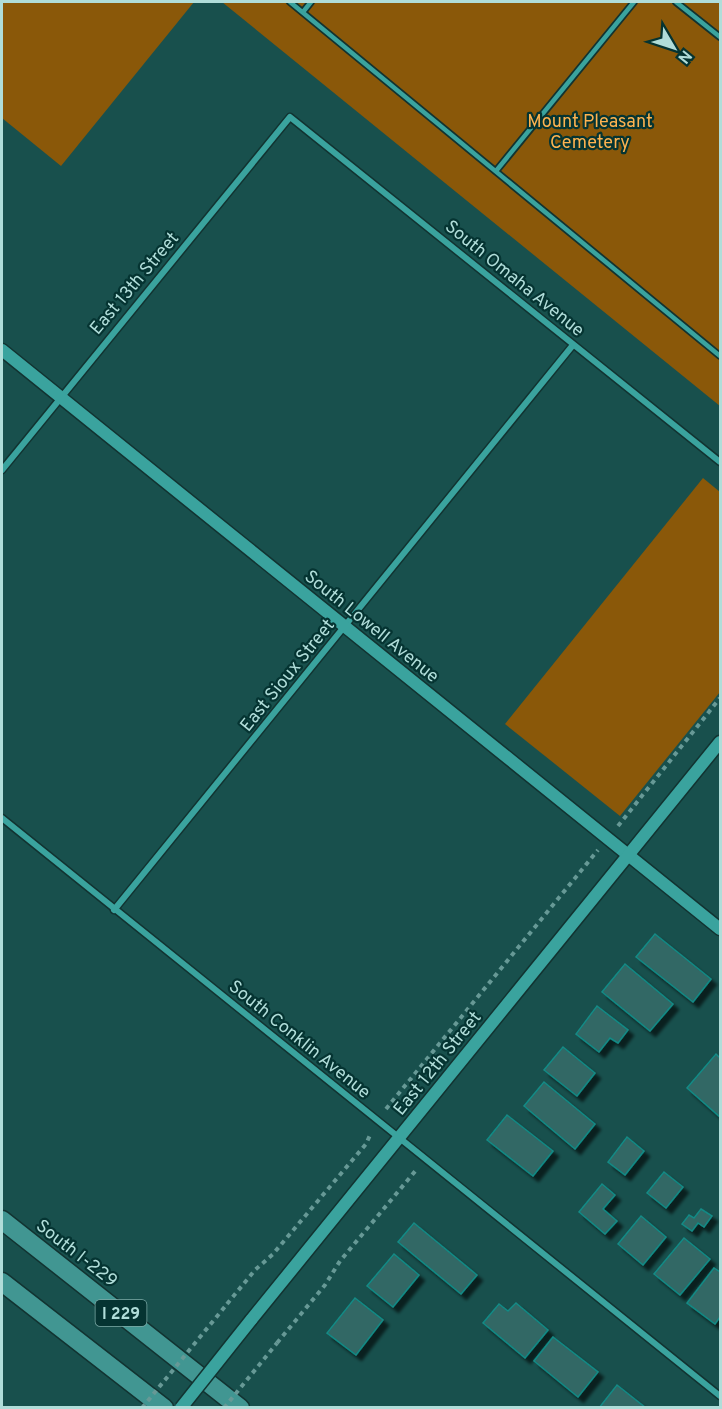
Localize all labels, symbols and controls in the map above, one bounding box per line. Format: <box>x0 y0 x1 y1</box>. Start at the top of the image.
north arrow <box>644 18 704 78</box>
text: N <box>673 45 695 67</box>
park label: Mount Pleasant Cemetery <box>527 111 653 155</box>
street label: South Omaha Avenue <box>440 216 588 342</box>
street label: East 13th Street <box>86 228 185 340</box>
street label: South Lowell Avenue <box>299 566 443 689</box>
street label: East Sioux Street <box>236 615 341 737</box>
street label: South Conklin Avenue <box>223 976 375 1104</box>
street label: East 12th Street <box>389 1007 487 1121</box>
street label: South I-229 <box>31 1215 121 1293</box>
road number: I 229 <box>96 1300 146 1326</box>

